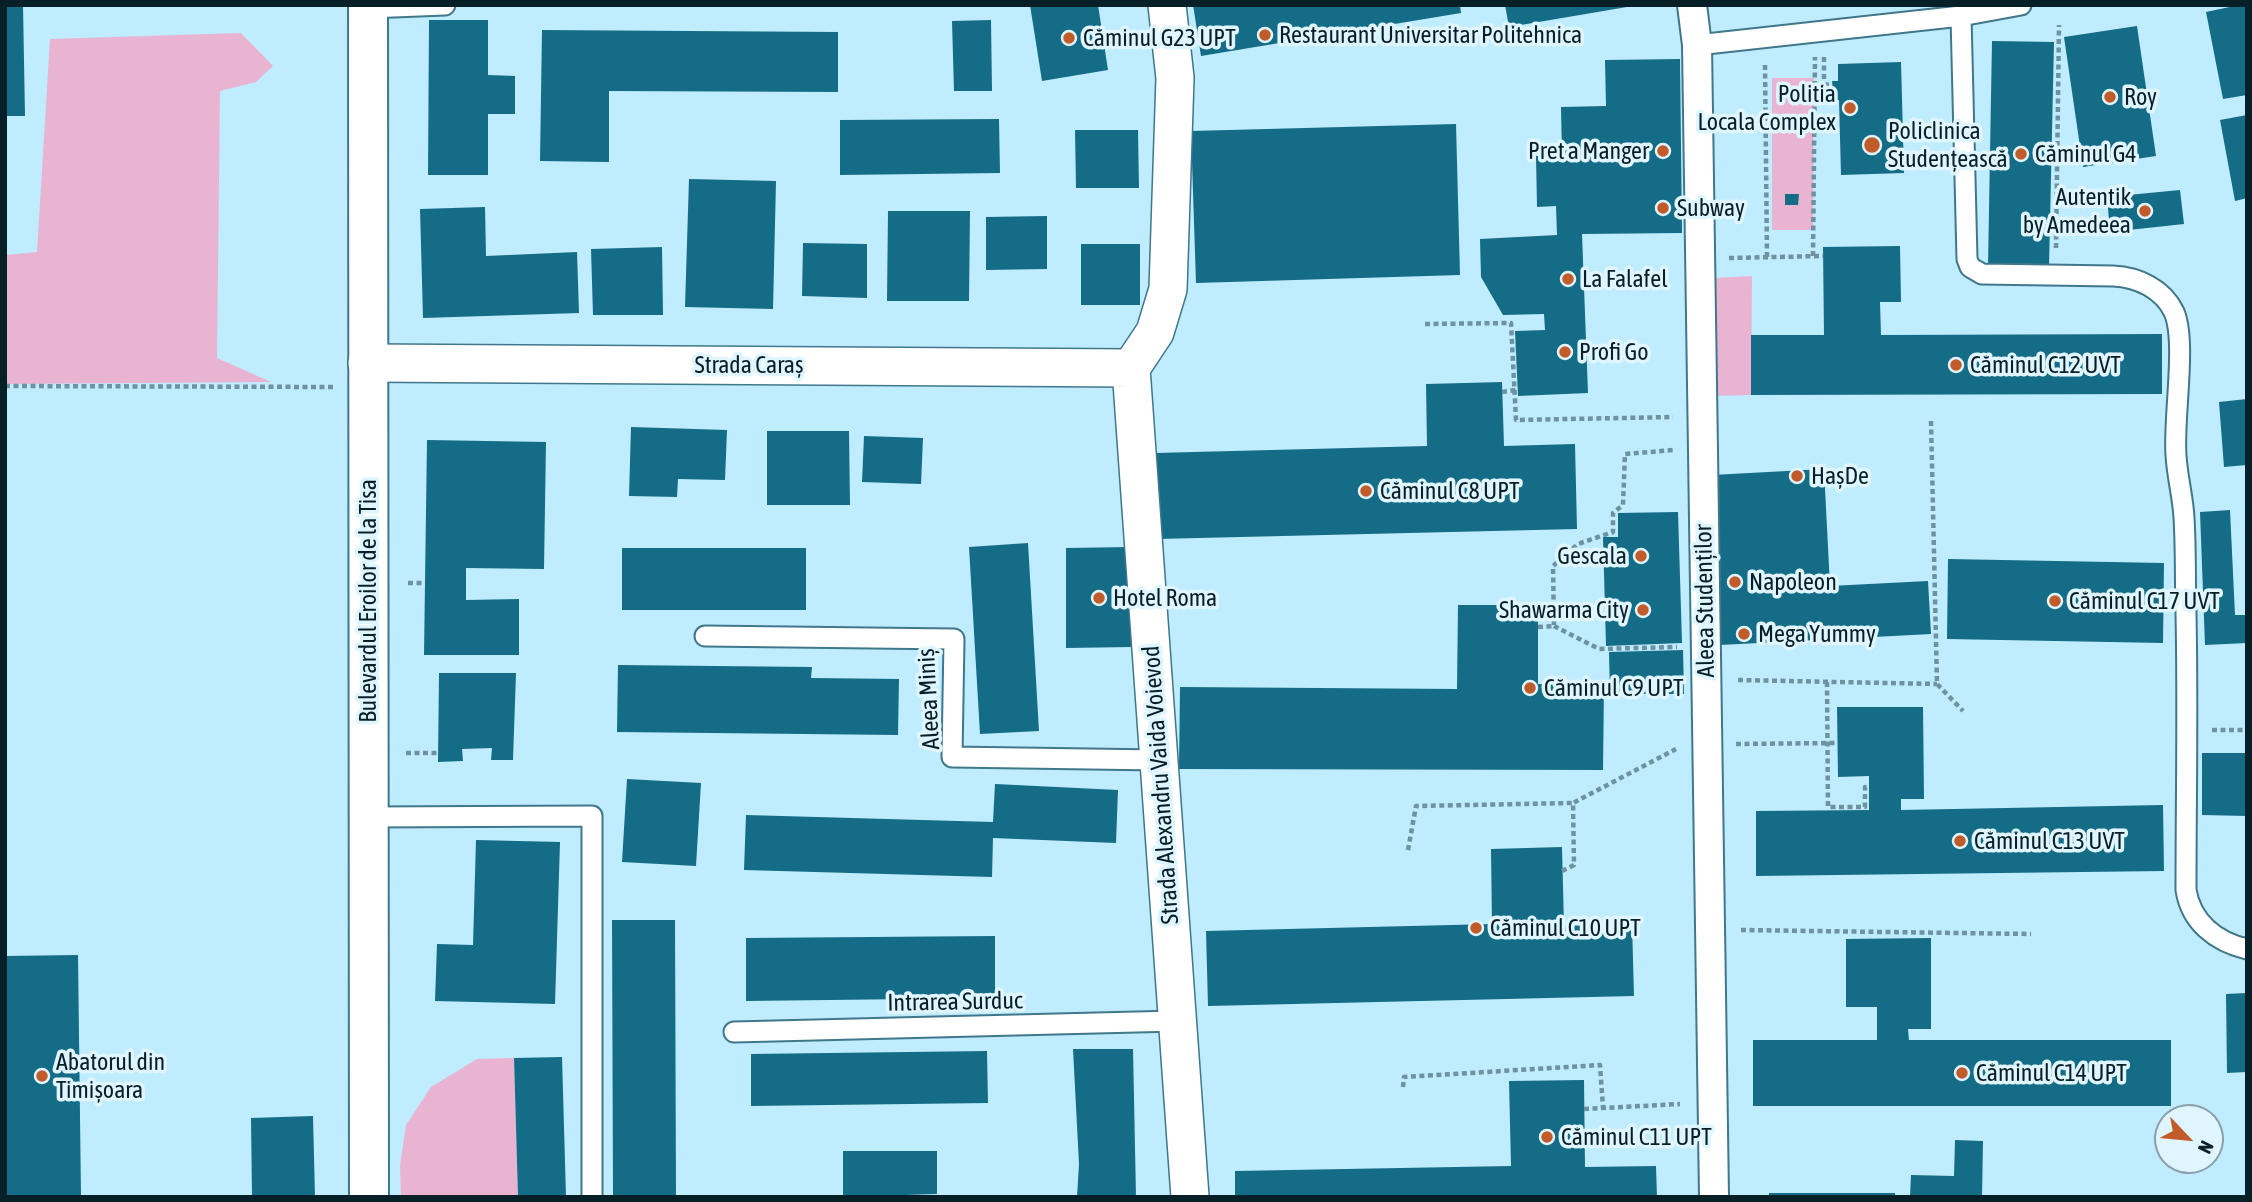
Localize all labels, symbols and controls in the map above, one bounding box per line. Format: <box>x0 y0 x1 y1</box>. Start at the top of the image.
place label: Restaurant Universitar Politehnica <box>1279 21 1582 49</box>
place label: Căminul G23 UPT <box>1083 24 1236 52</box>
marker: Restaurant Universitar Politehnica <box>1257 27 1273 43</box>
marker: Căminul G23 UPT <box>1061 30 1077 46</box>
place label: Politia Locala Complex <box>1697 80 1836 136</box>
place label: Roy <box>2124 83 2157 111</box>
marker: Roy <box>2102 89 2118 105</box>
marker: Politia Locala Complex <box>1842 100 1858 116</box>
place label: Policlinica Studențească <box>1888 117 2008 173</box>
marker: Policlinica Studențească <box>1862 135 1882 155</box>
place label: Pret a Manger <box>1528 137 1649 165</box>
place label: Căminul G4 <box>2035 140 2137 168</box>
marker: Pret a Manger <box>1655 143 1671 159</box>
marker: Căminul G4 <box>2013 146 2029 162</box>
place label: Autentik by Amedeea <box>2023 183 2131 239</box>
place label: Subway <box>1677 194 1745 222</box>
marker: Subway <box>1655 200 1671 216</box>
marker: Autentik by Amedeea <box>2137 203 2153 219</box>
place label: La Falafel <box>1582 265 1667 293</box>
marker: La Falafel <box>1560 271 1576 287</box>
place label: Profi Go <box>1579 338 1649 366</box>
marker: Profi Go <box>1557 344 1573 360</box>
street label: Strada Caraș <box>695 351 803 379</box>
place label: Căminul C12 UVT <box>1970 351 2121 379</box>
marker: Căminul C12 UVT <box>1948 357 1964 373</box>
place label: HașDe <box>1811 462 1869 490</box>
marker: HașDe <box>1789 468 1805 484</box>
place label: Căminul C8 UPT <box>1380 477 1519 505</box>
street label: Bulevardul Eroilor de la Tisa <box>354 479 382 723</box>
marker: Căminul C8 UPT <box>1358 483 1374 499</box>
street label: Aleea Studenților <box>1689 524 1721 678</box>
place label: Gescala <box>1557 542 1627 570</box>
marker: Gescala <box>1633 548 1649 564</box>
place label: Napoleon <box>1749 568 1837 596</box>
marker: Napoleon <box>1727 574 1743 590</box>
place label: Hotel Roma <box>1113 584 1217 612</box>
place label: Căminul C17 UVT <box>2069 587 2220 615</box>
marker: Hotel Roma <box>1091 590 1107 606</box>
marker: Căminul C17 UVT <box>2047 593 2063 609</box>
place label: Shawarma City <box>1499 596 1629 624</box>
marker: Shawarma City <box>1635 602 1651 618</box>
place label: Mega Yummy <box>1758 620 1876 648</box>
marker: Mega Yummy <box>1736 626 1752 642</box>
street label: Strada Alexandru Vaida Voievod <box>1137 645 1185 925</box>
street label: Aleea Miniș <box>912 648 946 750</box>
place label: Căminul C9 UPT <box>1544 674 1683 702</box>
marker: Căminul C9 UPT <box>1522 680 1538 696</box>
place label: Căminul C13 UVT <box>1974 827 2125 855</box>
marker: Căminul C13 UVT <box>1952 833 1968 849</box>
place label: Căminul C10 UPT <box>1490 914 1641 942</box>
marker: Căminul C10 UPT <box>1468 920 1484 936</box>
street label: Intrarea Surduc <box>887 986 1023 1018</box>
place label: Abatorul din Timișoara <box>56 1048 165 1104</box>
place label: Căminul C14 UPT <box>1976 1059 2127 1087</box>
marker: Căminul C14 UPT <box>1954 1065 1970 1081</box>
marker: Abatorul din Timișoara <box>34 1068 50 1084</box>
north arrow <box>2154 1104 2224 1174</box>
place label: Căminul C11 UPT <box>1561 1123 1712 1151</box>
marker: Căminul C11 UPT <box>1539 1129 1555 1145</box>
text: N <box>2194 1137 2218 1157</box>

